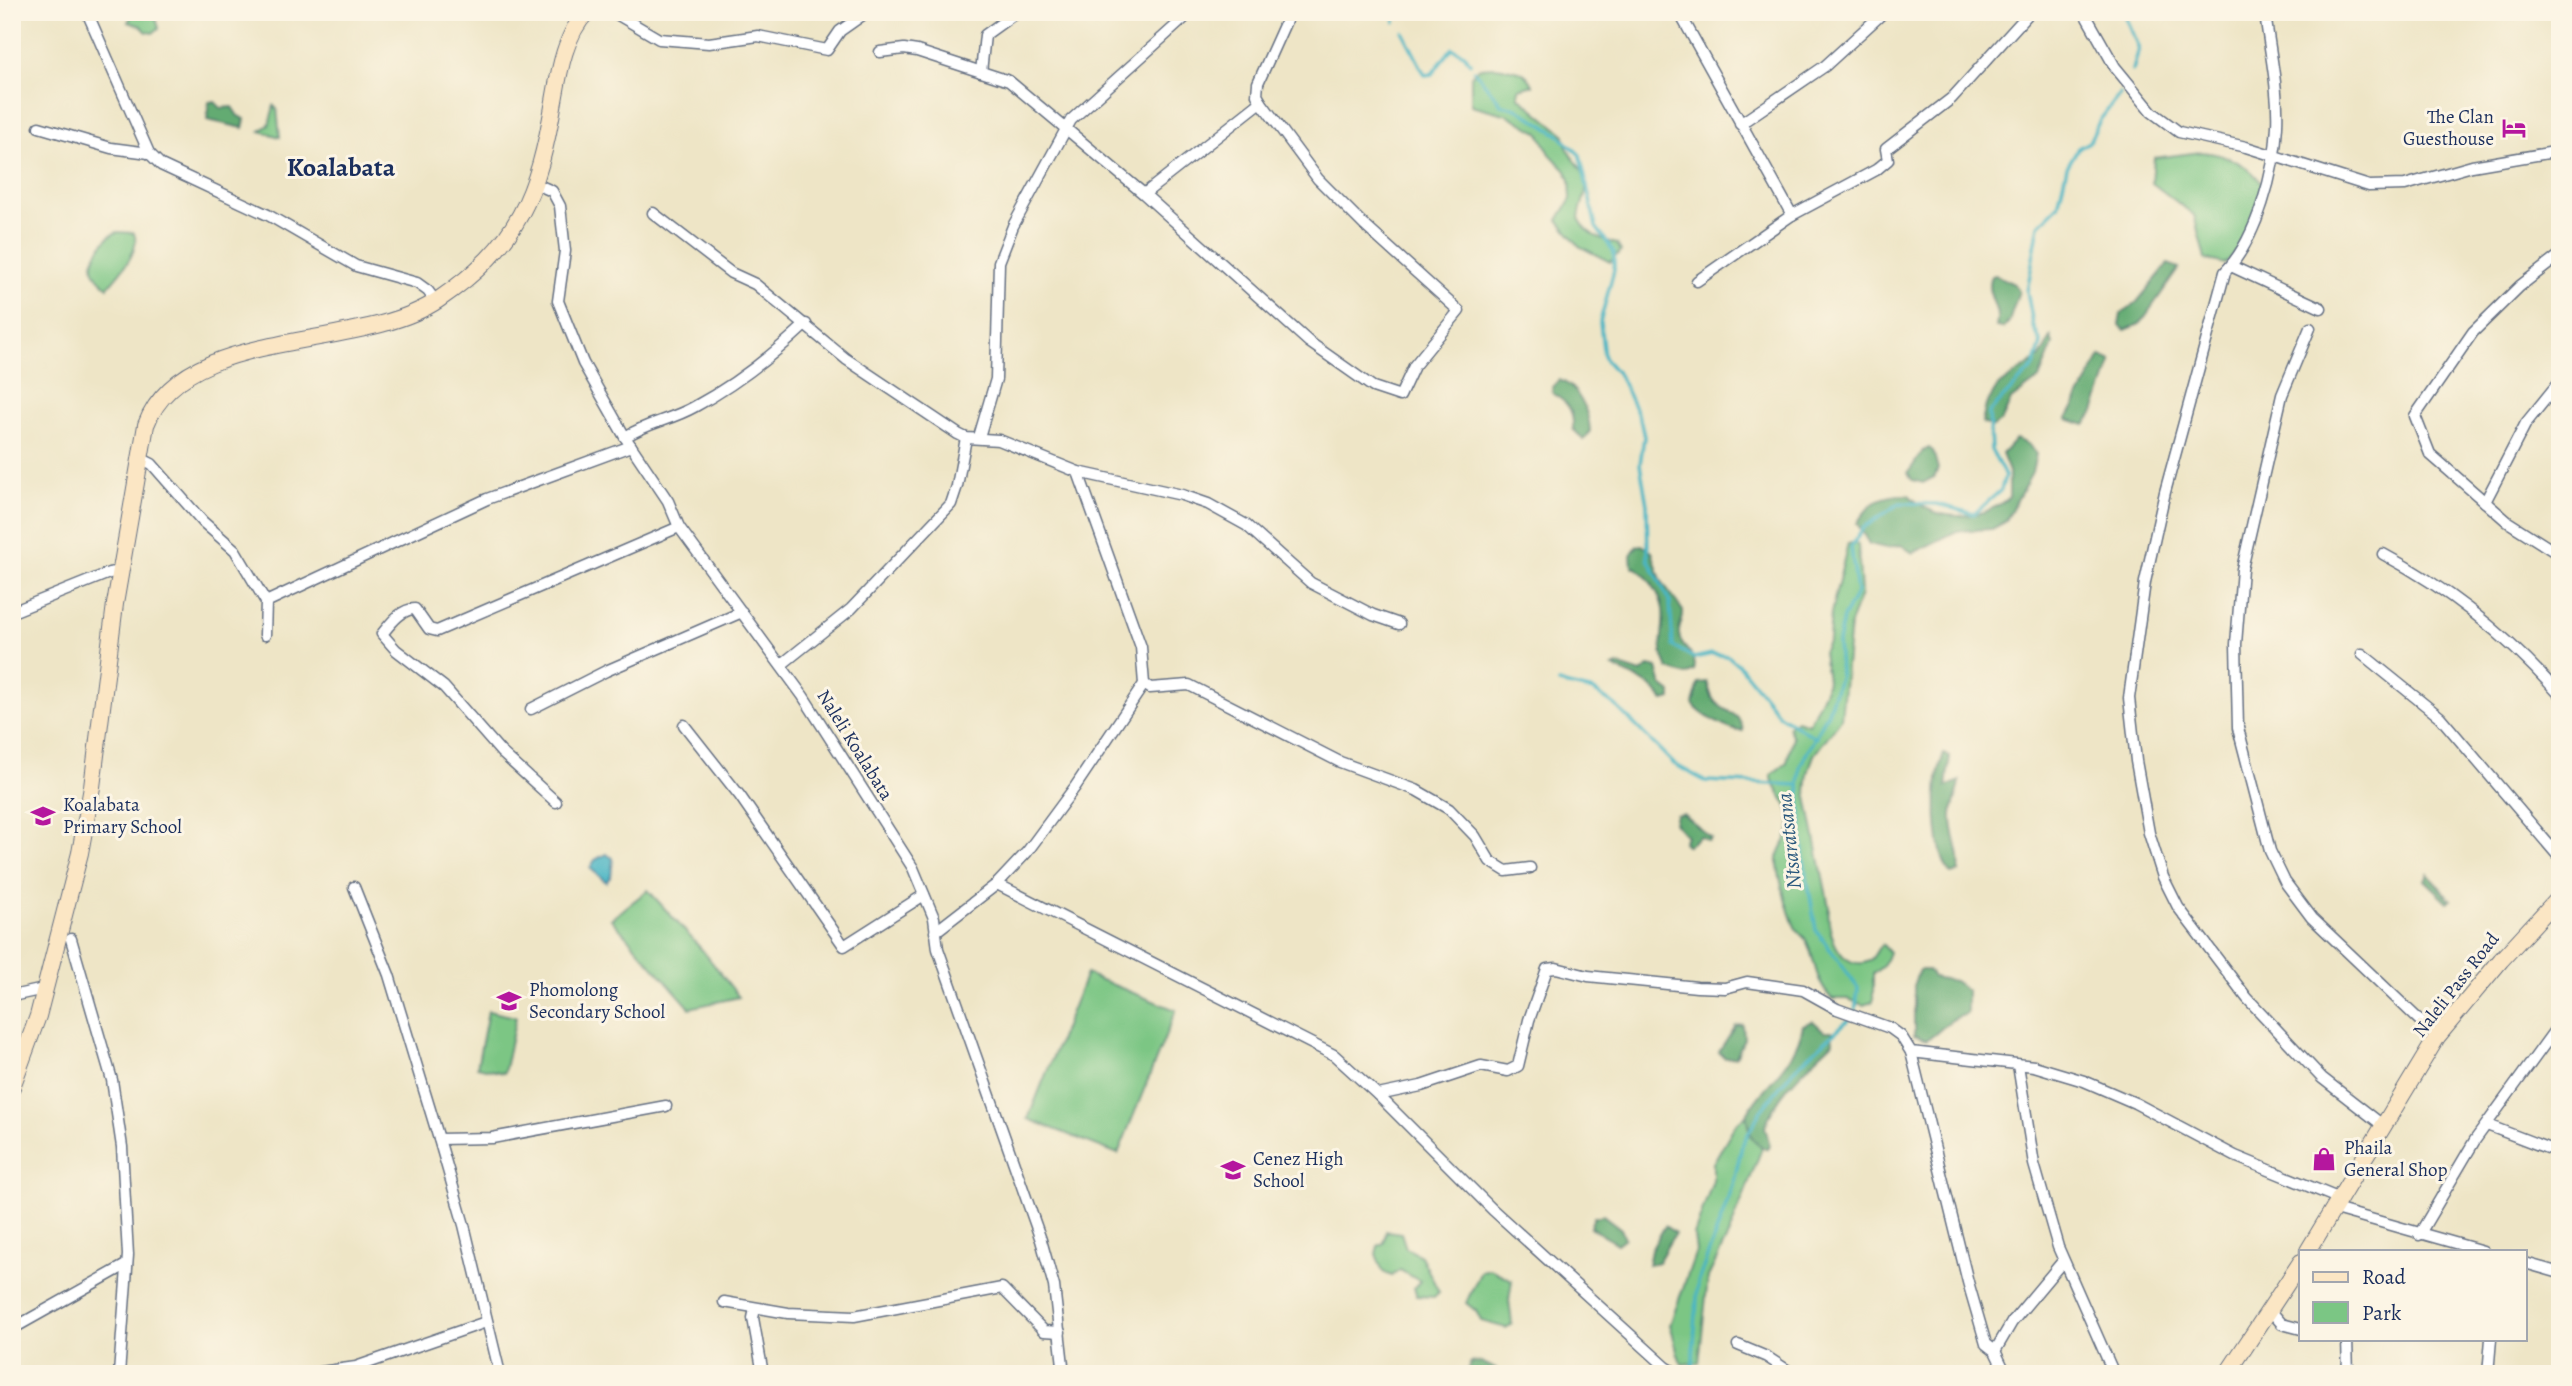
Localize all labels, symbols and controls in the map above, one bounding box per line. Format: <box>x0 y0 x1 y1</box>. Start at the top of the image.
place label: The Clan Guesthouse <box>2403 104 2494 152</box>
hotel icon: The Clan Guesthouse <box>2500 114 2528 142</box>
district label: Koalabata <box>287 150 396 185</box>
street label: Naleli Koalabata <box>811 685 899 805</box>
water label: Ntsaratsana <box>1770 791 1808 890</box>
place label: Koalabata Primary School <box>63 792 182 840</box>
school or university icon: Koalabata Primary School <box>29 802 57 830</box>
street label: Naleli Pass Road <box>2407 927 2506 1043</box>
place label: Phomolong Secondary School <box>529 977 666 1025</box>
school or university icon: Phomolong Secondary School <box>495 987 523 1015</box>
place label: Phaila General Shop <box>2344 1135 2448 1183</box>
shop icon: Phaila General Shop <box>2310 1145 2338 1173</box>
place label: Cenez High School <box>1253 1146 1344 1194</box>
school or university icon: Cenez High School <box>1219 1156 1247 1184</box>
legend <box>2299 1250 2526 1340</box>
text: Road <box>2362 1263 2406 1291</box>
text: Park <box>2362 1299 2402 1327</box>

